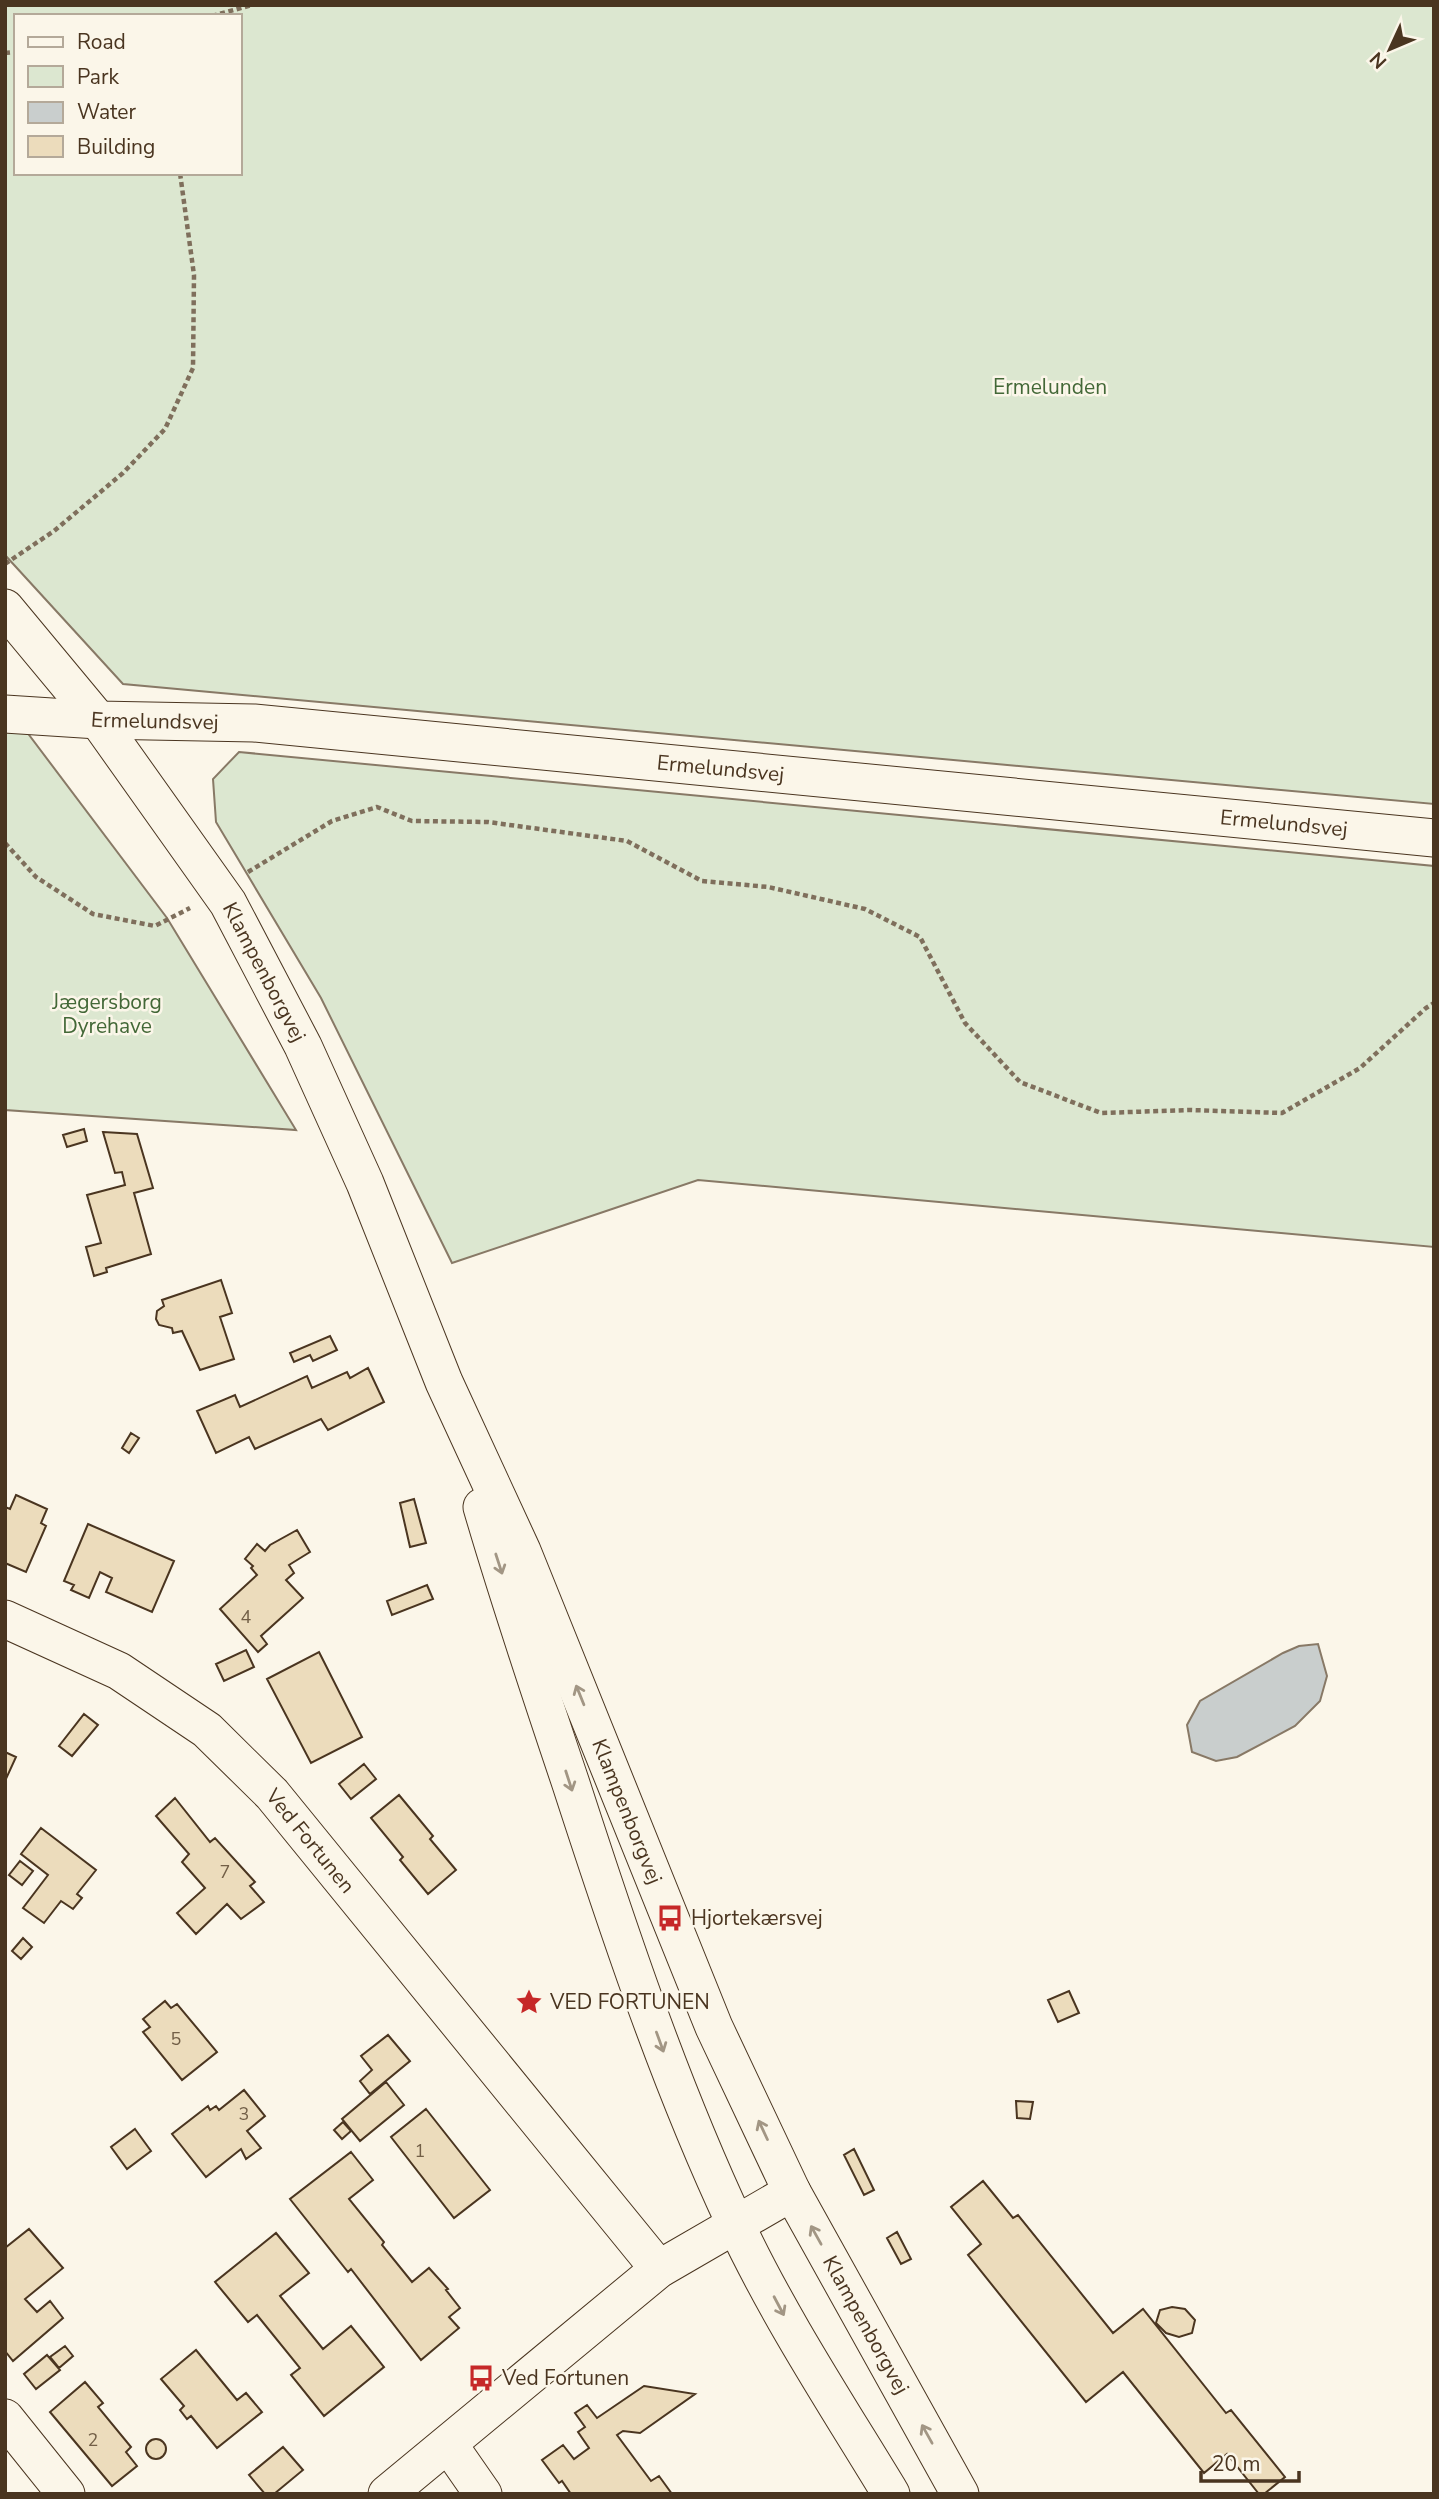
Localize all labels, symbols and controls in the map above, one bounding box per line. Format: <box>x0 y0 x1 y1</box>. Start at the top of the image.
legend <box>14 14 242 175</box>
north arrow <box>1355 14 1425 84</box>
text: Road <box>77 28 126 56</box>
text: N <box>1364 46 1393 74</box>
text: Park <box>77 63 119 91</box>
text: Water <box>77 98 136 126</box>
text: Building <box>77 133 155 161</box>
park label: Ermelunden <box>993 373 1107 401</box>
street label: Ermelundsvej <box>90 706 219 736</box>
street label: Ermelundsvej <box>656 748 786 789</box>
street label: Ermelundsvej <box>1219 803 1349 844</box>
street label: Klampenborgvej <box>216 897 312 1047</box>
park label: Jægersborg Dyrehave <box>51 988 162 1040</box>
one-way arrow <box>494 1553 506 1575</box>
house number: 4 <box>241 1605 252 1629</box>
one-way arrow <box>572 1684 585 1706</box>
street label: Klampenborgvej <box>585 1735 669 1888</box>
one-way arrow <box>564 1769 577 1791</box>
street label: Ved Fortunen <box>259 1782 361 1899</box>
house number: 7 <box>220 1860 230 1884</box>
bus stop icon: Hjortekærsvej <box>655 1903 685 1933</box>
place label: Hjortekærsvej <box>691 1904 823 1932</box>
place icon: VED FORTUNEN <box>514 1987 544 2017</box>
place label: VED FORTUNEN <box>549 1988 710 2016</box>
house number: 5 <box>171 2027 181 2051</box>
one-way arrow <box>655 2030 667 2052</box>
house number: 3 <box>239 2102 249 2126</box>
one-way arrow <box>755 2120 769 2141</box>
house number: 1 <box>415 2139 425 2163</box>
one-way arrow <box>809 2225 822 2246</box>
street label: Klampenborgvej <box>816 2251 916 2399</box>
one-way arrow <box>772 2295 786 2315</box>
bus stop icon: Ved Fortunen <box>466 2363 496 2393</box>
place label: Ved Fortunen <box>501 2364 629 2392</box>
one-way arrow <box>920 2424 933 2445</box>
house number: 2 <box>88 2428 98 2452</box>
scale bar <box>1201 2440 1299 2484</box>
text: 20 m <box>1212 2450 1261 2478</box>

